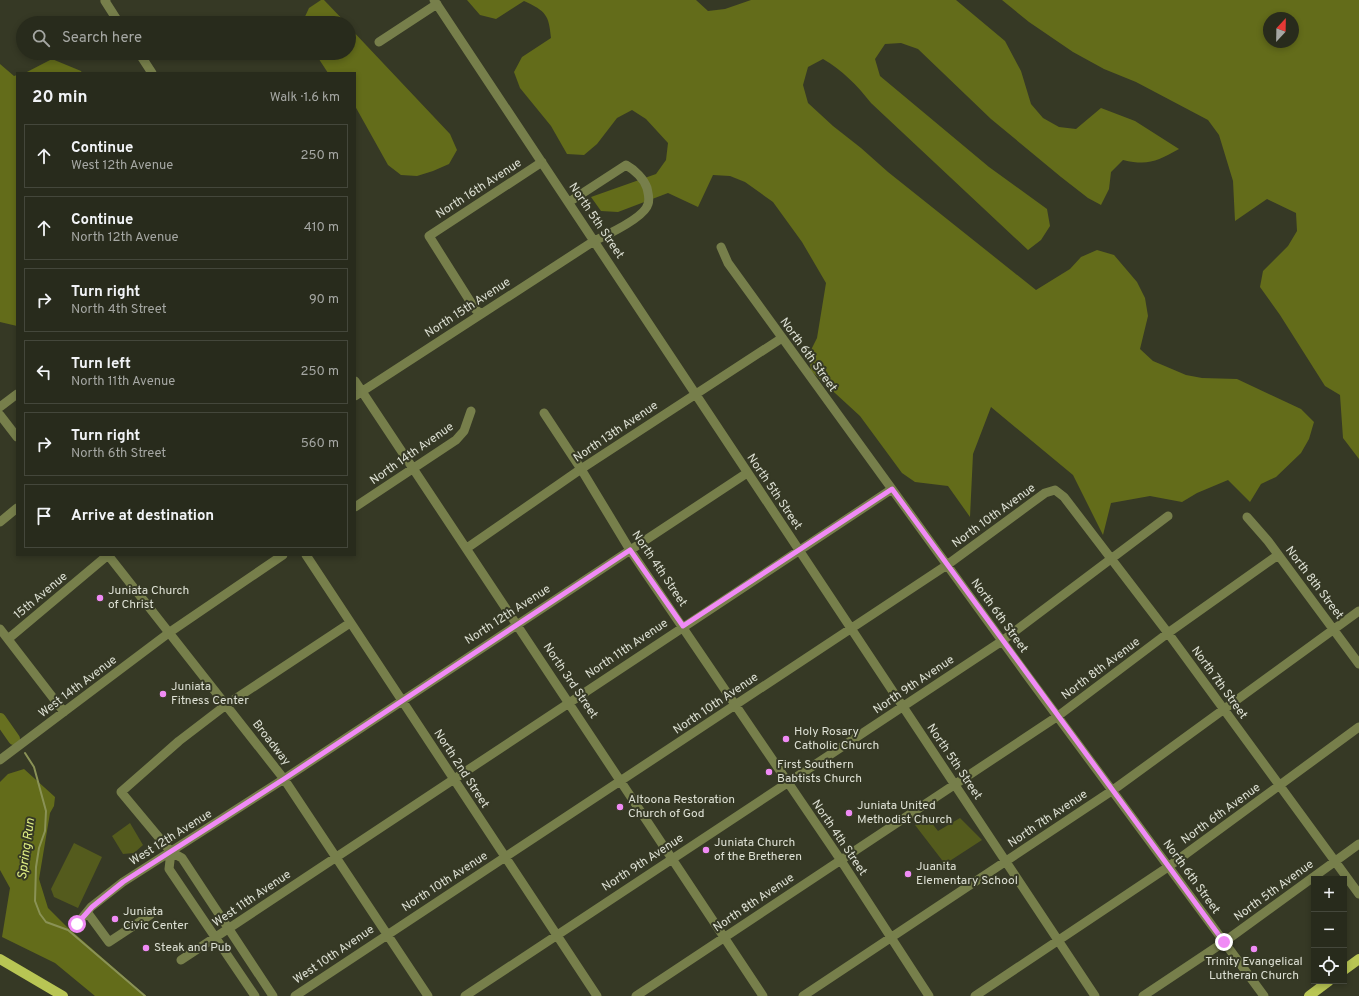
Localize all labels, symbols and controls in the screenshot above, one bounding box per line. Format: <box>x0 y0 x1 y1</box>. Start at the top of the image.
north arrow <box>1263 12 1299 48</box>
search box <box>16 16 356 60</box>
icon: search <box>30 27 52 49</box>
text: Search here <box>62 29 142 48</box>
text: 20 min <box>32 87 88 109</box>
text: Walk · 1.6 km <box>270 90 340 106</box>
text: Continue <box>71 139 133 158</box>
icon: ahead <box>33 145 55 167</box>
text: 250 m <box>301 148 339 164</box>
street label: North 16th Avenue <box>433 155 525 223</box>
text: West 12th Avenue <box>71 158 173 174</box>
street label: North 5th Street <box>565 180 627 262</box>
text: Continue <box>71 211 133 230</box>
icon: ahead <box>33 217 55 239</box>
text: 410 m <box>304 220 339 236</box>
text: North 12th Avenue <box>71 230 178 246</box>
street label: North 15th Avenue <box>422 274 514 342</box>
text: Turn right <box>71 283 140 302</box>
icon: right <box>33 289 55 311</box>
text: 90 m <box>309 292 339 308</box>
text: North 4th Street <box>71 302 167 318</box>
street label: North 6th Street <box>776 315 840 395</box>
text: Turn left <box>71 355 131 374</box>
icon: left <box>33 361 55 383</box>
text: 250 m <box>301 364 339 380</box>
text: North 11th Avenue <box>71 374 175 390</box>
street label: North 13th Avenue <box>571 398 661 466</box>
street label: North 14th Avenue <box>367 419 457 489</box>
text: Turn right <box>71 427 140 446</box>
icon: right <box>33 433 55 455</box>
text: 560 m <box>301 436 339 452</box>
text: North 6th Street <box>71 446 166 462</box>
street label: North 5th Street <box>743 451 805 533</box>
street label: North 10th Avenue <box>949 480 1039 552</box>
icon: arrive <box>33 505 55 527</box>
text: Arrive at destination <box>71 507 214 526</box>
street label: North 4th Street <box>628 528 690 610</box>
street label: North 8th Street <box>1281 543 1347 623</box>
street label: 15th Avenue <box>11 569 71 623</box>
street label: North 6th Street <box>967 576 1031 656</box>
street label: North 12th Avenue <box>462 581 554 649</box>
place label: Juniata Church of Christ <box>108 583 189 613</box>
marker: Juniata Church of Christ <box>95 593 105 603</box>
street label: North 11th Avenue <box>583 615 671 683</box>
street label: North 8th Avenue <box>1058 634 1144 704</box>
street label: North 3rd Street <box>539 640 601 722</box>
street label: North 7th Street <box>1187 643 1251 723</box>
street label: West 14th Avenue <box>36 652 120 722</box>
street label: North 9th Avenue <box>870 652 958 718</box>
street label: North 10th Avenue <box>670 670 762 738</box>
place label: Juniata Fitness Center <box>171 679 249 709</box>
marker: Juniata Fitness Center <box>158 689 168 699</box>
street label: Broadway <box>248 717 294 769</box>
street label: North 5th Street <box>923 721 985 803</box>
place label: Holy Rosary Catholic Church <box>794 724 879 754</box>
street label: North 2nd Street <box>430 727 492 811</box>
marker: Holy Rosary Catholic Church <box>781 734 791 744</box>
place label: First Southern Babtists Church <box>777 757 862 787</box>
marker: First Southern Babtists Church <box>764 767 774 777</box>
street label: North 6th Avenue <box>1178 780 1264 848</box>
street label: North 7th Avenue <box>1005 786 1091 852</box>
place label: Altoona Restoration Church of God <box>628 792 735 822</box>
street label: North 4th Street <box>808 797 870 879</box>
place label: Juniata United Methodist Church <box>857 798 952 828</box>
marker: Altoona Restoration Church of God <box>615 802 625 812</box>
street label: West 12th Avenue <box>127 806 215 870</box>
marker: Juniata United Methodist Church <box>844 808 854 818</box>
water label: Spring Run <box>15 817 39 881</box>
street label: North 9th Avenue <box>599 831 687 895</box>
place label: Juniata Church of the Bretheren <box>714 835 802 865</box>
street label: North 6th Street <box>1159 837 1223 917</box>
marker: Juniata Church of the Bretheren <box>701 845 711 855</box>
street label: North 10th Avenue <box>399 848 491 916</box>
street label: North 5th Avenue <box>1231 857 1317 925</box>
place label: Juanita Elementary School <box>916 859 1018 889</box>
street label: West 11th Avenue <box>210 867 294 931</box>
marker: Juanita Elementary School <box>903 869 913 879</box>
street label: North 8th Avenue <box>710 870 798 936</box>
map controls <box>1311 876 1347 984</box>
button: + <box>1311 876 1347 912</box>
place label: Juniata Civic Center <box>123 904 189 934</box>
button: − <box>1311 912 1347 948</box>
marker: Juniata Civic Center <box>110 914 120 924</box>
route start <box>68 915 86 933</box>
street label: West 10th Avenue <box>290 922 378 988</box>
route end <box>1215 933 1233 951</box>
place label: Steak and Pub <box>154 940 231 956</box>
marker: Steak and Pub <box>141 943 151 953</box>
marker: Trinity Evangelical Lutheran Church <box>1249 944 1259 954</box>
button: locate <box>1311 948 1347 984</box>
place label: Trinity Evangelical Lutheran Church <box>1205 954 1303 984</box>

